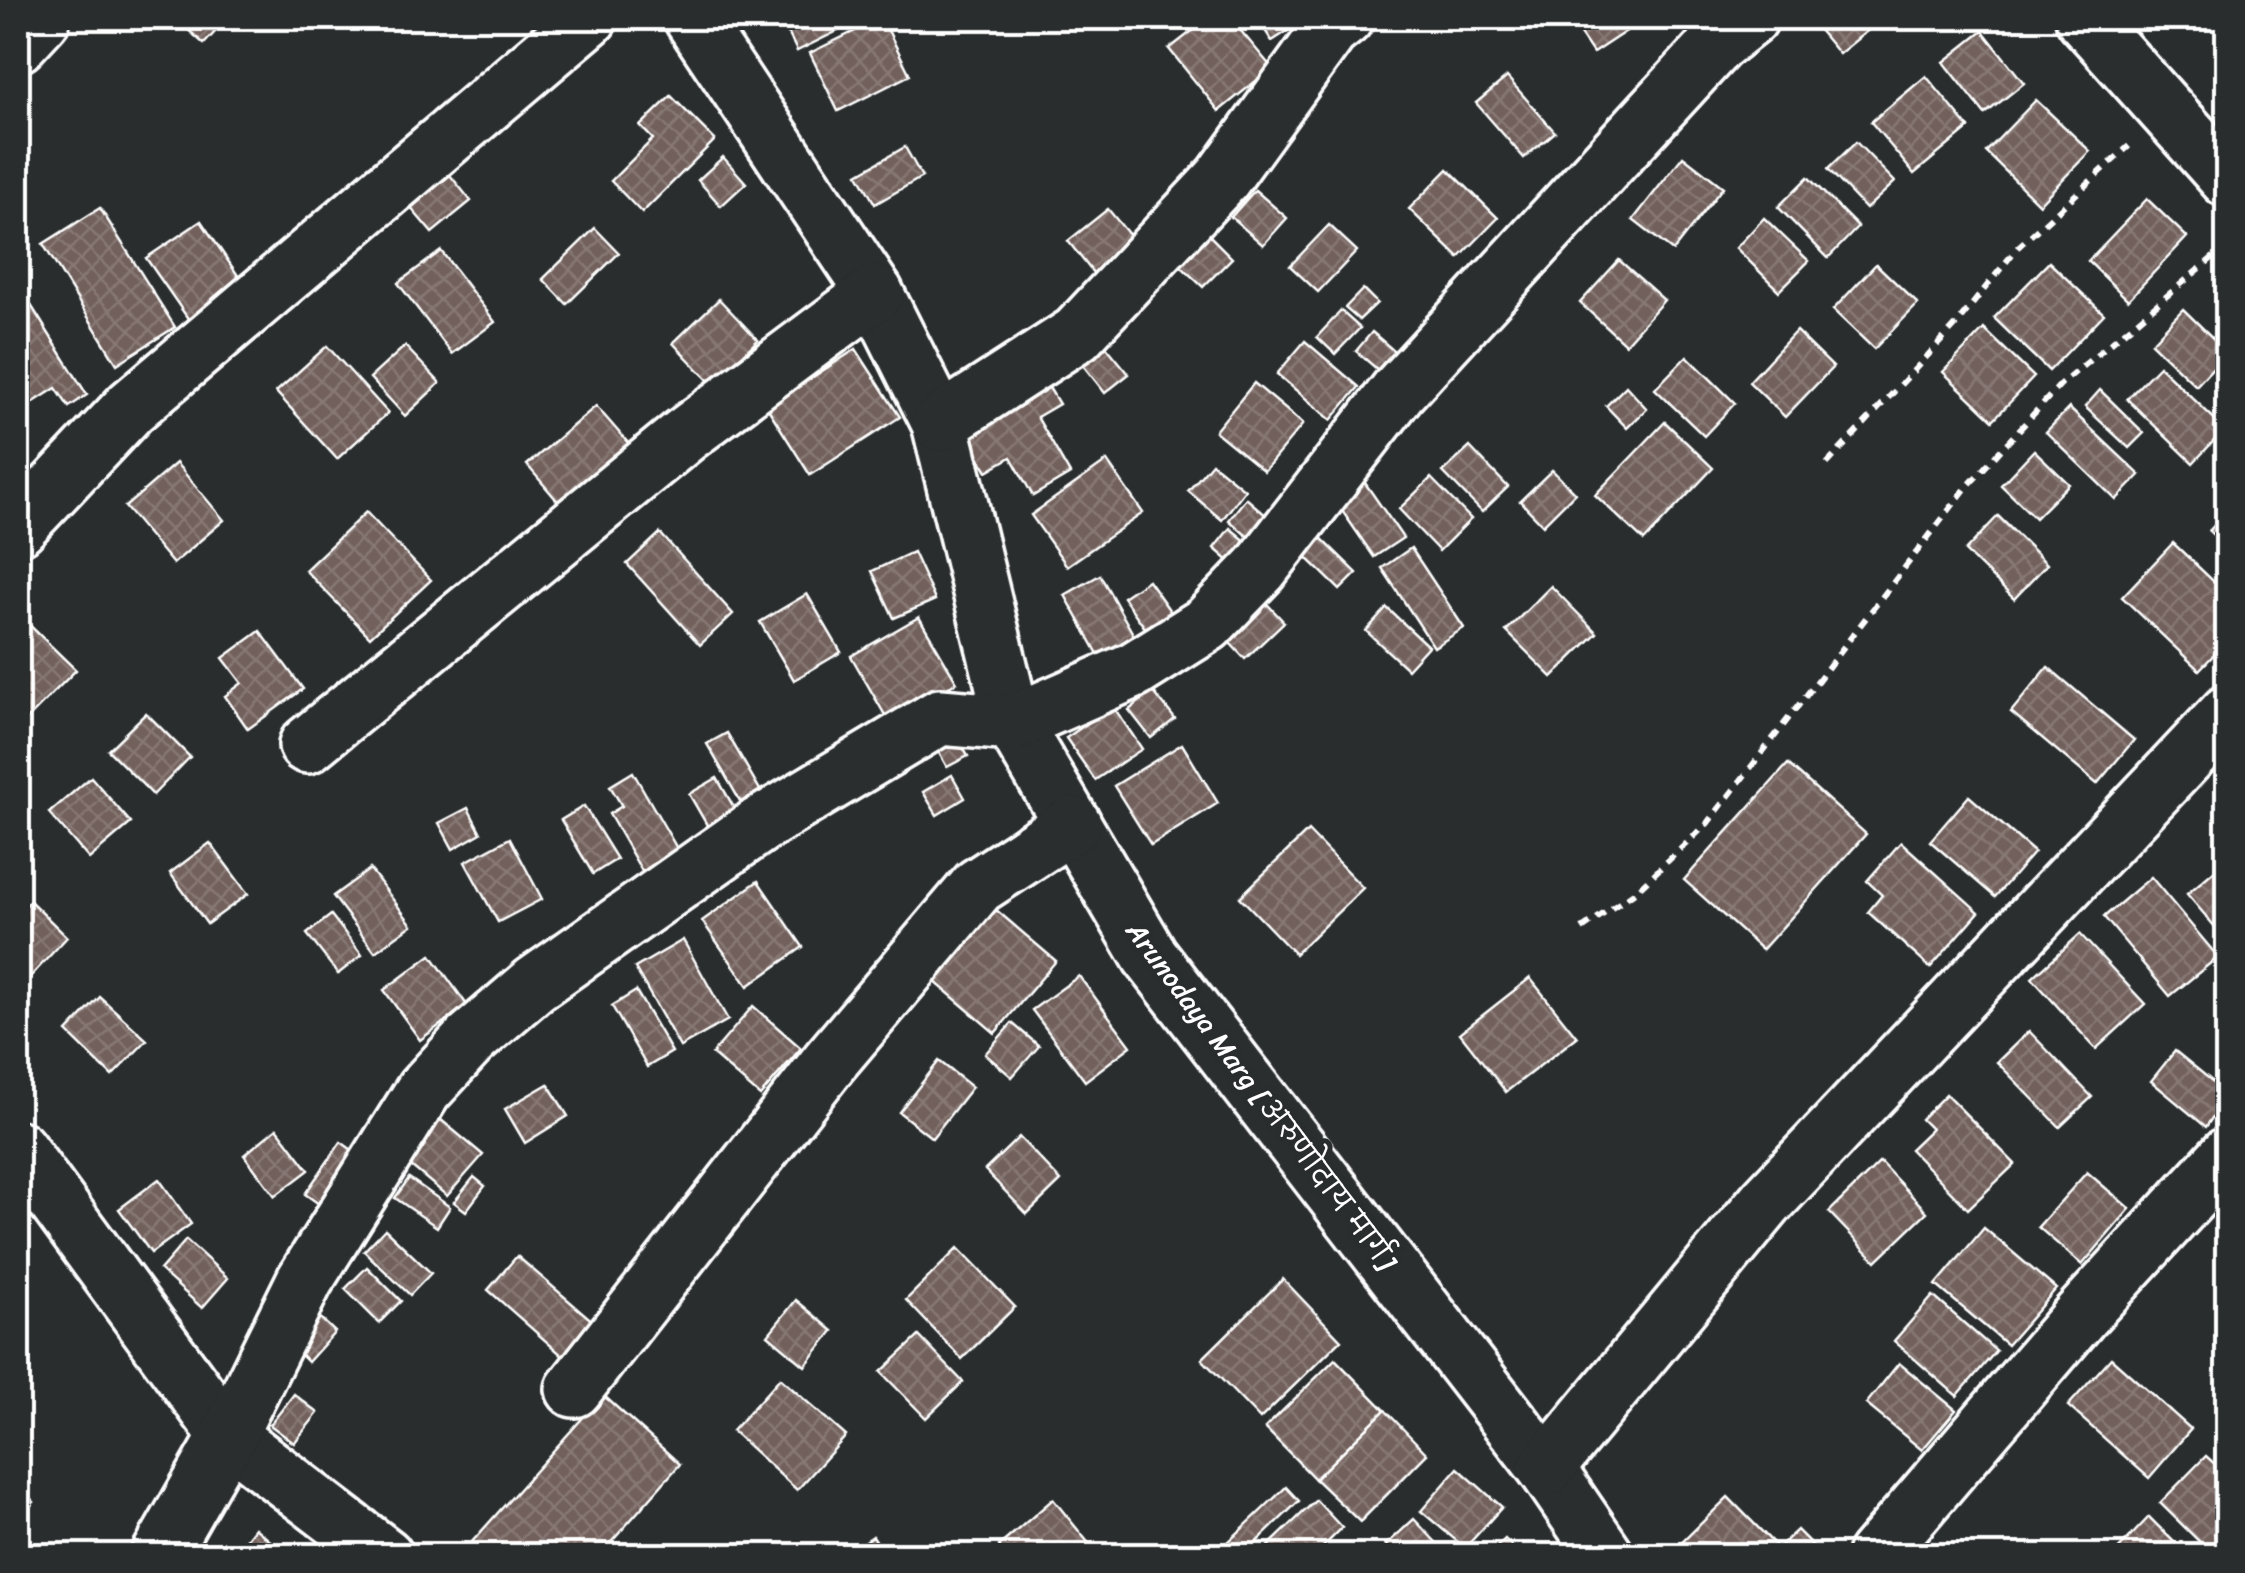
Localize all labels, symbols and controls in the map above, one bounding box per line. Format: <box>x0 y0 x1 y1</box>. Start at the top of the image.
street label: Arunodaya Marg [अरुणोदा‍य मार्ग] <box>1112 909 1411 1283</box>

